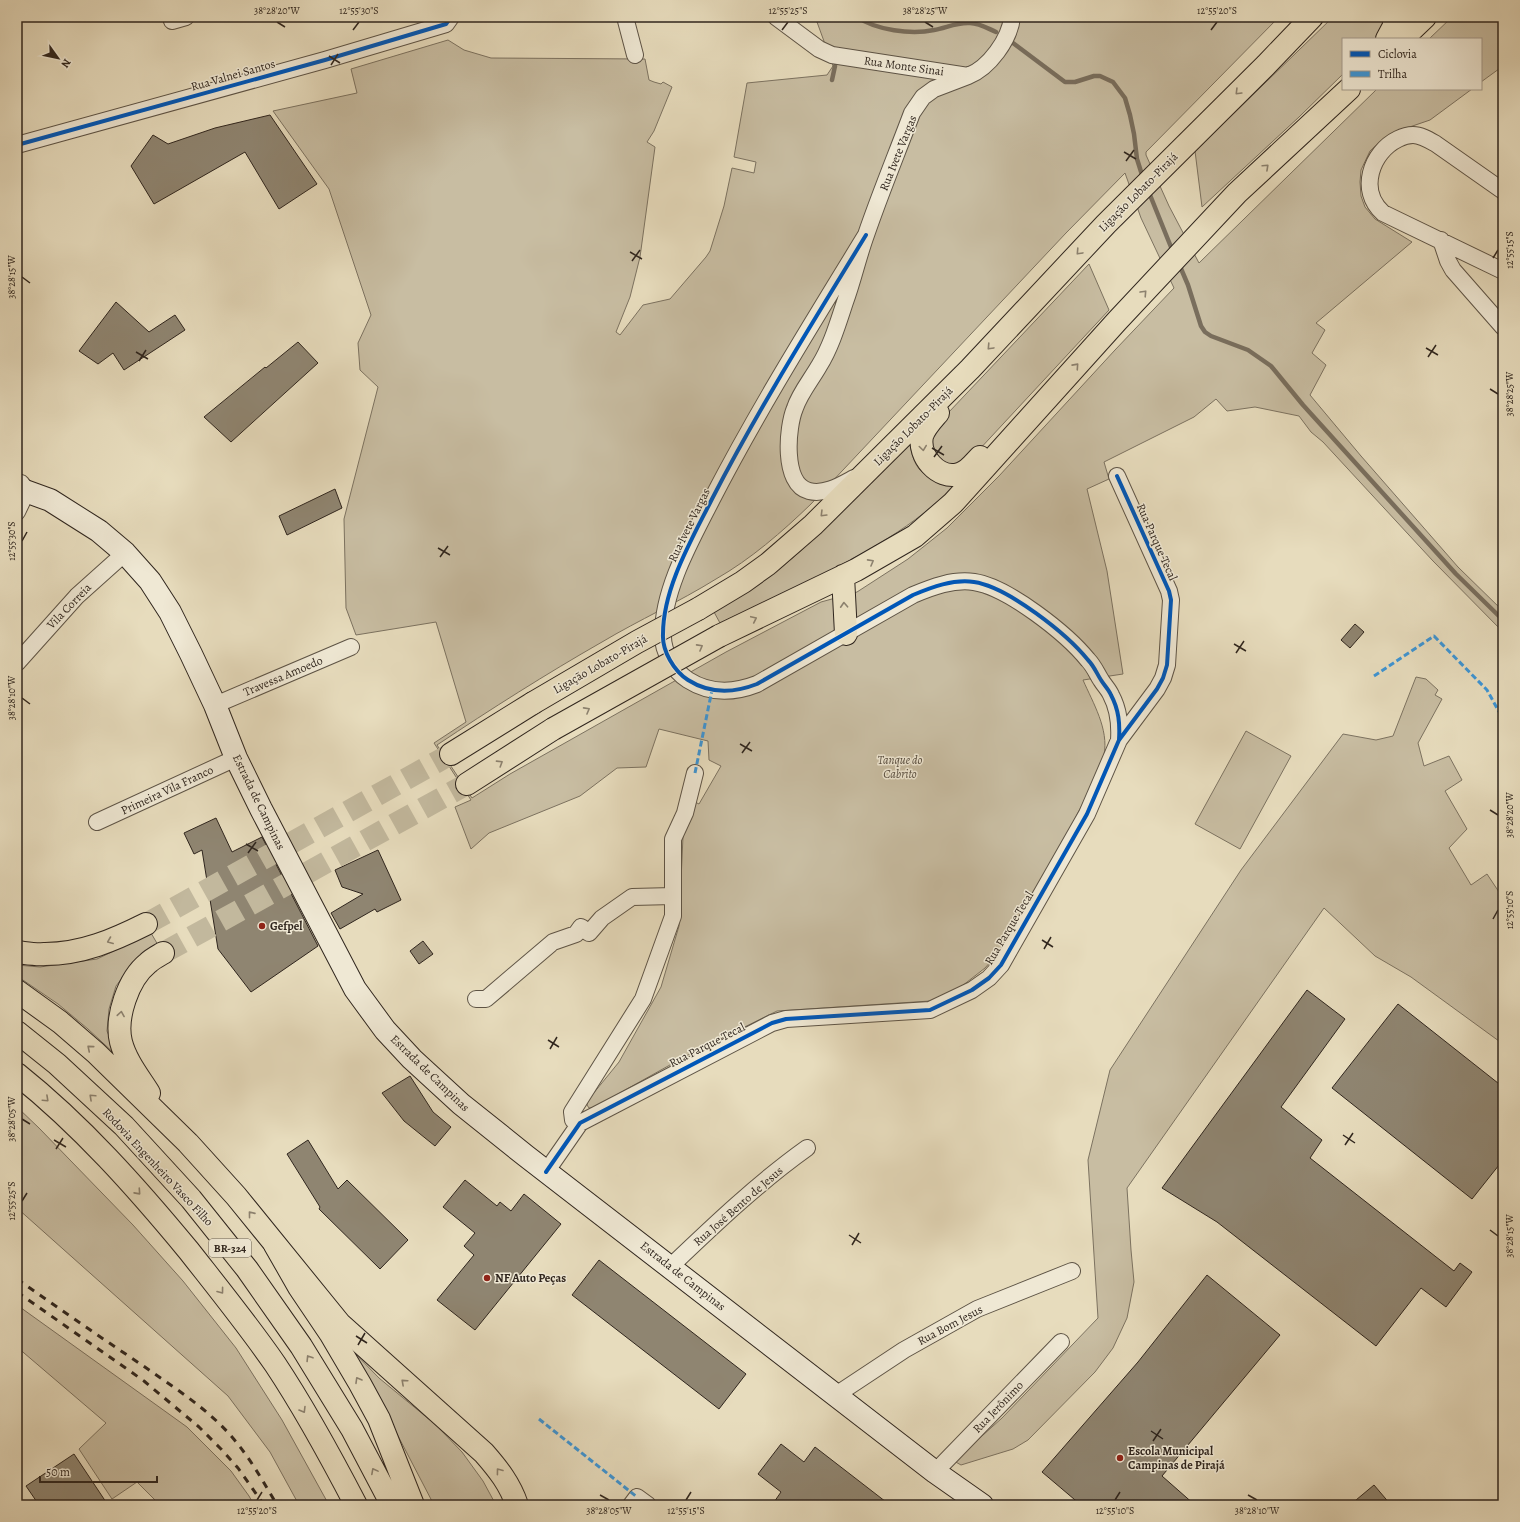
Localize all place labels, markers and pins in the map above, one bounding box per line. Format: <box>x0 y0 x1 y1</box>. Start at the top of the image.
place label: Gefpel <box>270 918 303 934</box>
marker: Gefpel <box>257 921 267 931</box>
place label: NF Auto Peças <box>495 1270 566 1286</box>
marker: NF Auto Peças <box>482 1273 492 1283</box>
place label: Escola Municipal Campinas de Pirajá <box>1128 1443 1225 1473</box>
marker: Escola Municipal Campinas de Pirajá <box>1115 1453 1125 1463</box>

